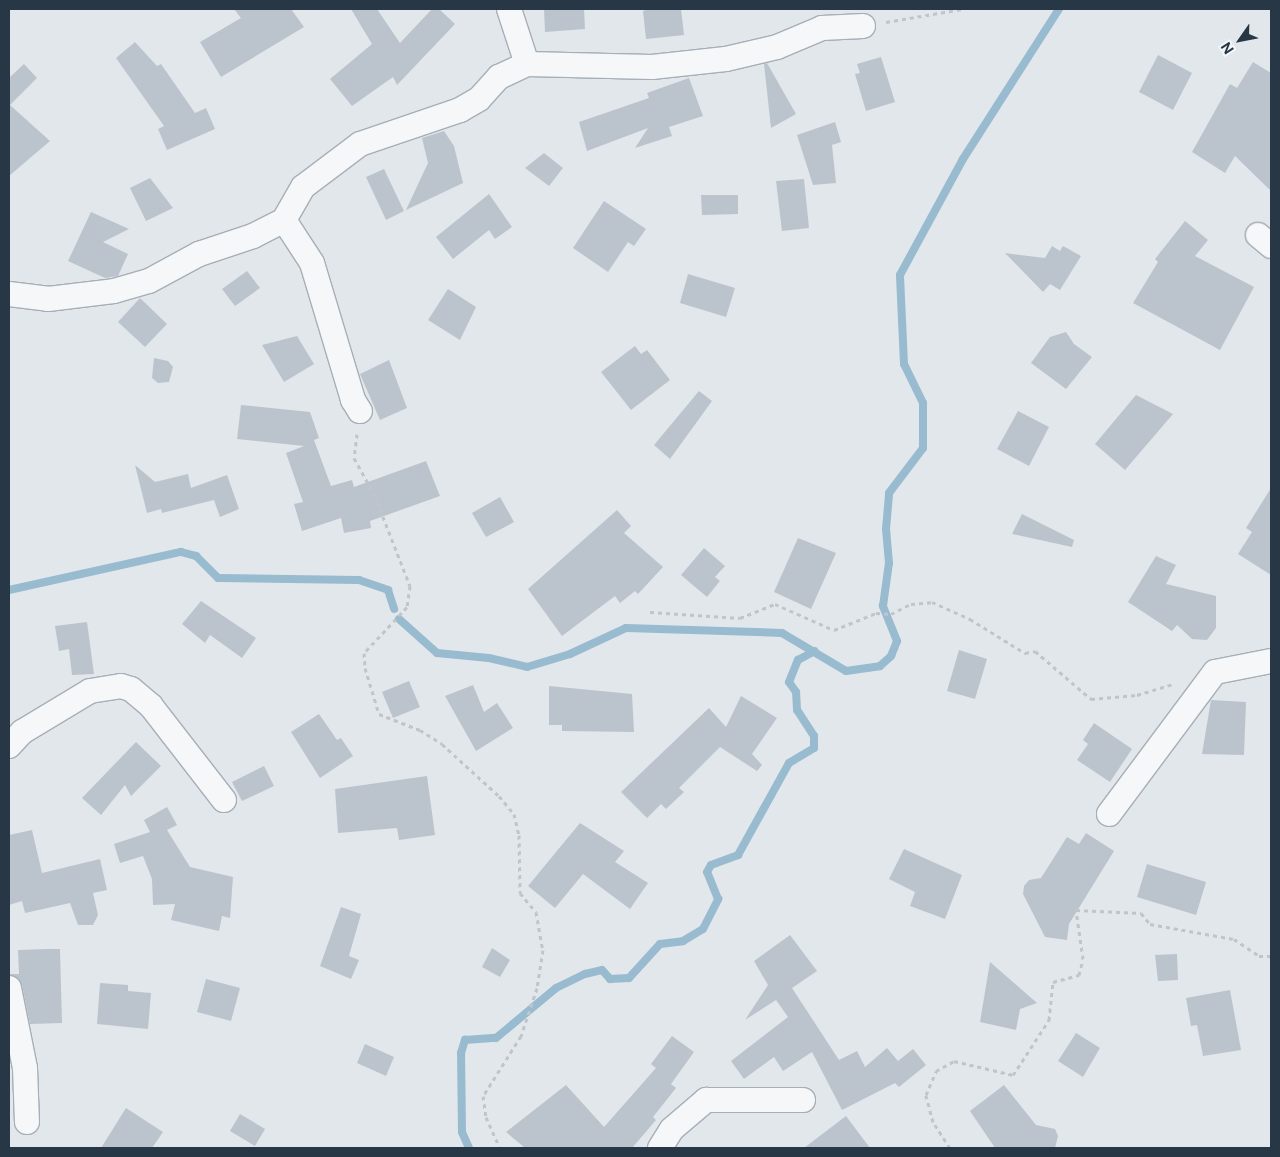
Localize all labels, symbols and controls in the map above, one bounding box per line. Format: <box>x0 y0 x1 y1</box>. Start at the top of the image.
north arrow <box>1215 15 1265 65</box>
text: N <box>1218 39 1237 57</box>

